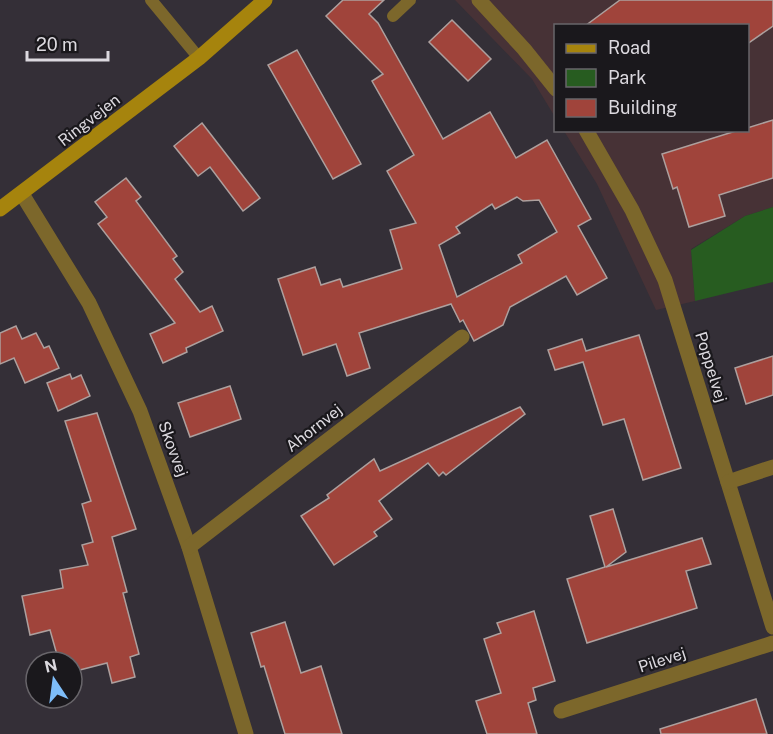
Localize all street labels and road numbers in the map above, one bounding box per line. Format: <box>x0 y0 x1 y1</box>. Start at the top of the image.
street label: Ringvejen <box>54 90 124 150</box>
street label: Poppelvej <box>691 329 731 405</box>
street label: Ahornvej <box>282 400 346 456</box>
street label: Skovvej <box>154 419 192 479</box>
street label: Pilevej <box>636 643 688 677</box>

